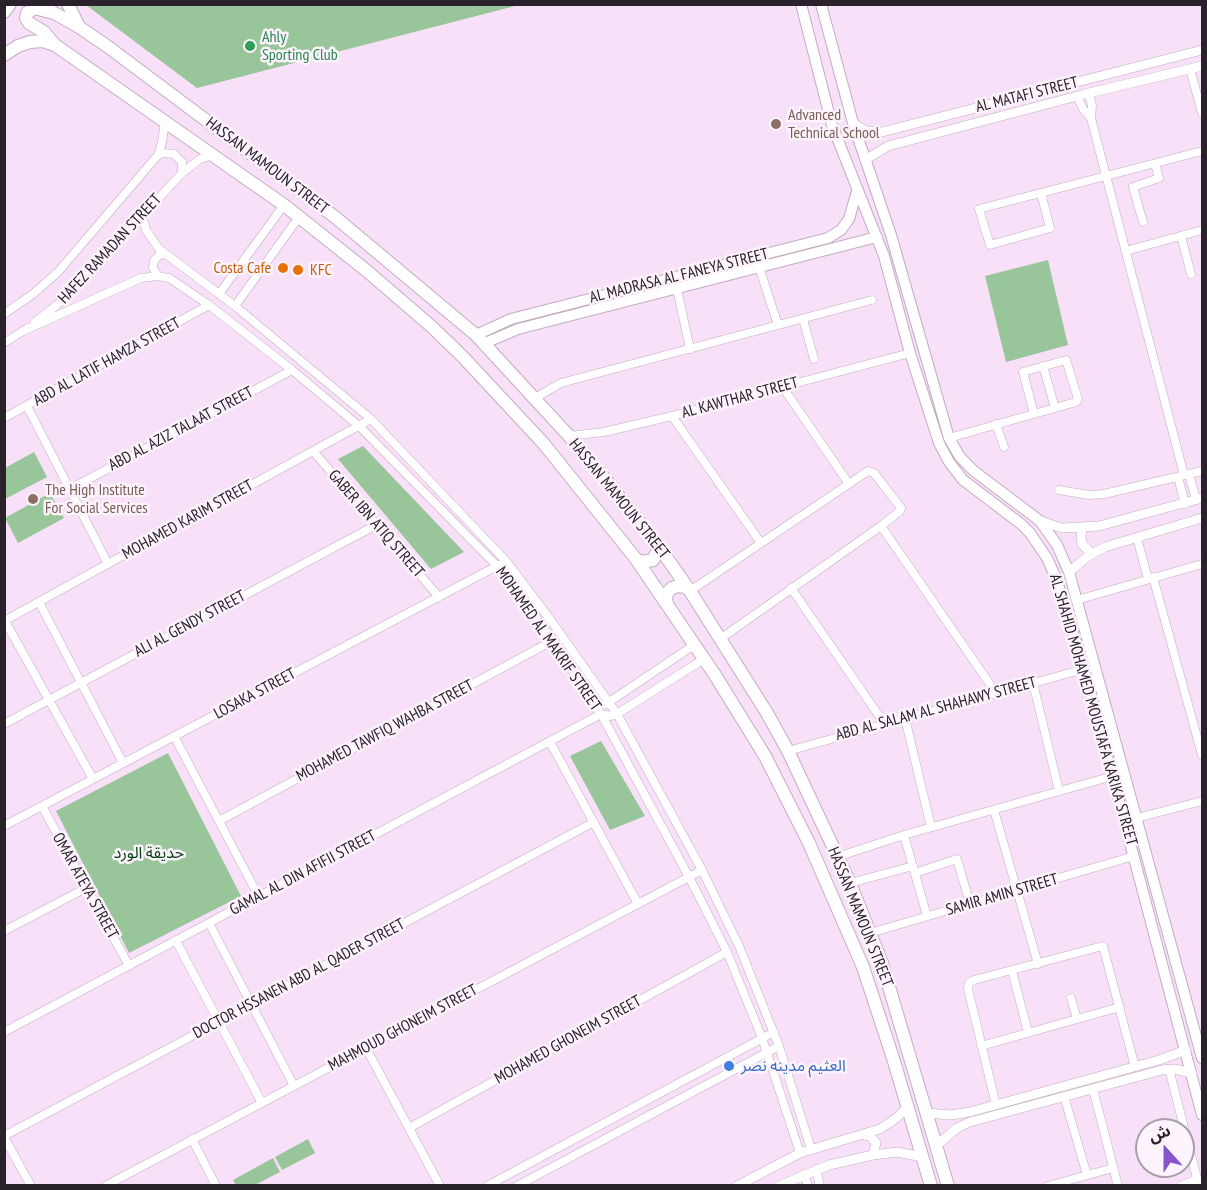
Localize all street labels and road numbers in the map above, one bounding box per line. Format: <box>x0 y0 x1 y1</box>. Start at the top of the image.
street label: AL MATAFI STREET <box>974 73 1080 117</box>
street label: HASSAN MAMOUN STREET <box>202 113 332 219</box>
street label: HAFEZ RAMADAN STREET <box>54 190 166 308</box>
street label: AL MADRASA AL FANEYA STREET <box>588 244 770 308</box>
street label: ABD AL LATIF HAMZA STREET <box>30 314 184 410</box>
street label: AL KAWTHAR STREET <box>680 373 800 423</box>
street label: ABD AL AZIZ TALAAT STREET <box>105 383 257 475</box>
street label: HASSAN MAMOUN STREET <box>565 435 673 563</box>
street label: GABER IBN ATIQ STREET <box>324 466 428 582</box>
street label: MOHAMED KARIM STREET <box>119 476 257 564</box>
street label: MOHAMED AL MAKRIF STREET <box>491 563 605 715</box>
street label: AL SHAHID MOHAMED MOUSTAFA KARIKA STREET <box>1045 572 1141 848</box>
street label: ALI AL GENDY STREET <box>131 587 249 661</box>
street label: LOSAKA STREET <box>211 664 299 724</box>
street label: ABD AL SALAM AL SHAHAWY STREET <box>834 673 1038 745</box>
street label: MOHAMED TAWFIQ WAHBA STREET <box>293 676 477 786</box>
street label: GAMAL AL DIN AFIFII STREET <box>227 826 379 920</box>
street label: OMAR ATEYA STREET <box>48 830 122 942</box>
street label: HASSAN MAMOUN STREET <box>823 844 897 990</box>
street label: SAMIR AMIN STREET <box>944 870 1060 920</box>
street label: DOCTOR HSSANEN ABD AL QADER STREET <box>190 915 408 1043</box>
street label: MAHMOUD GHONEIM STREET <box>325 981 481 1075</box>
street label: MOHAMED GHONEIM STREET <box>491 992 645 1088</box>

